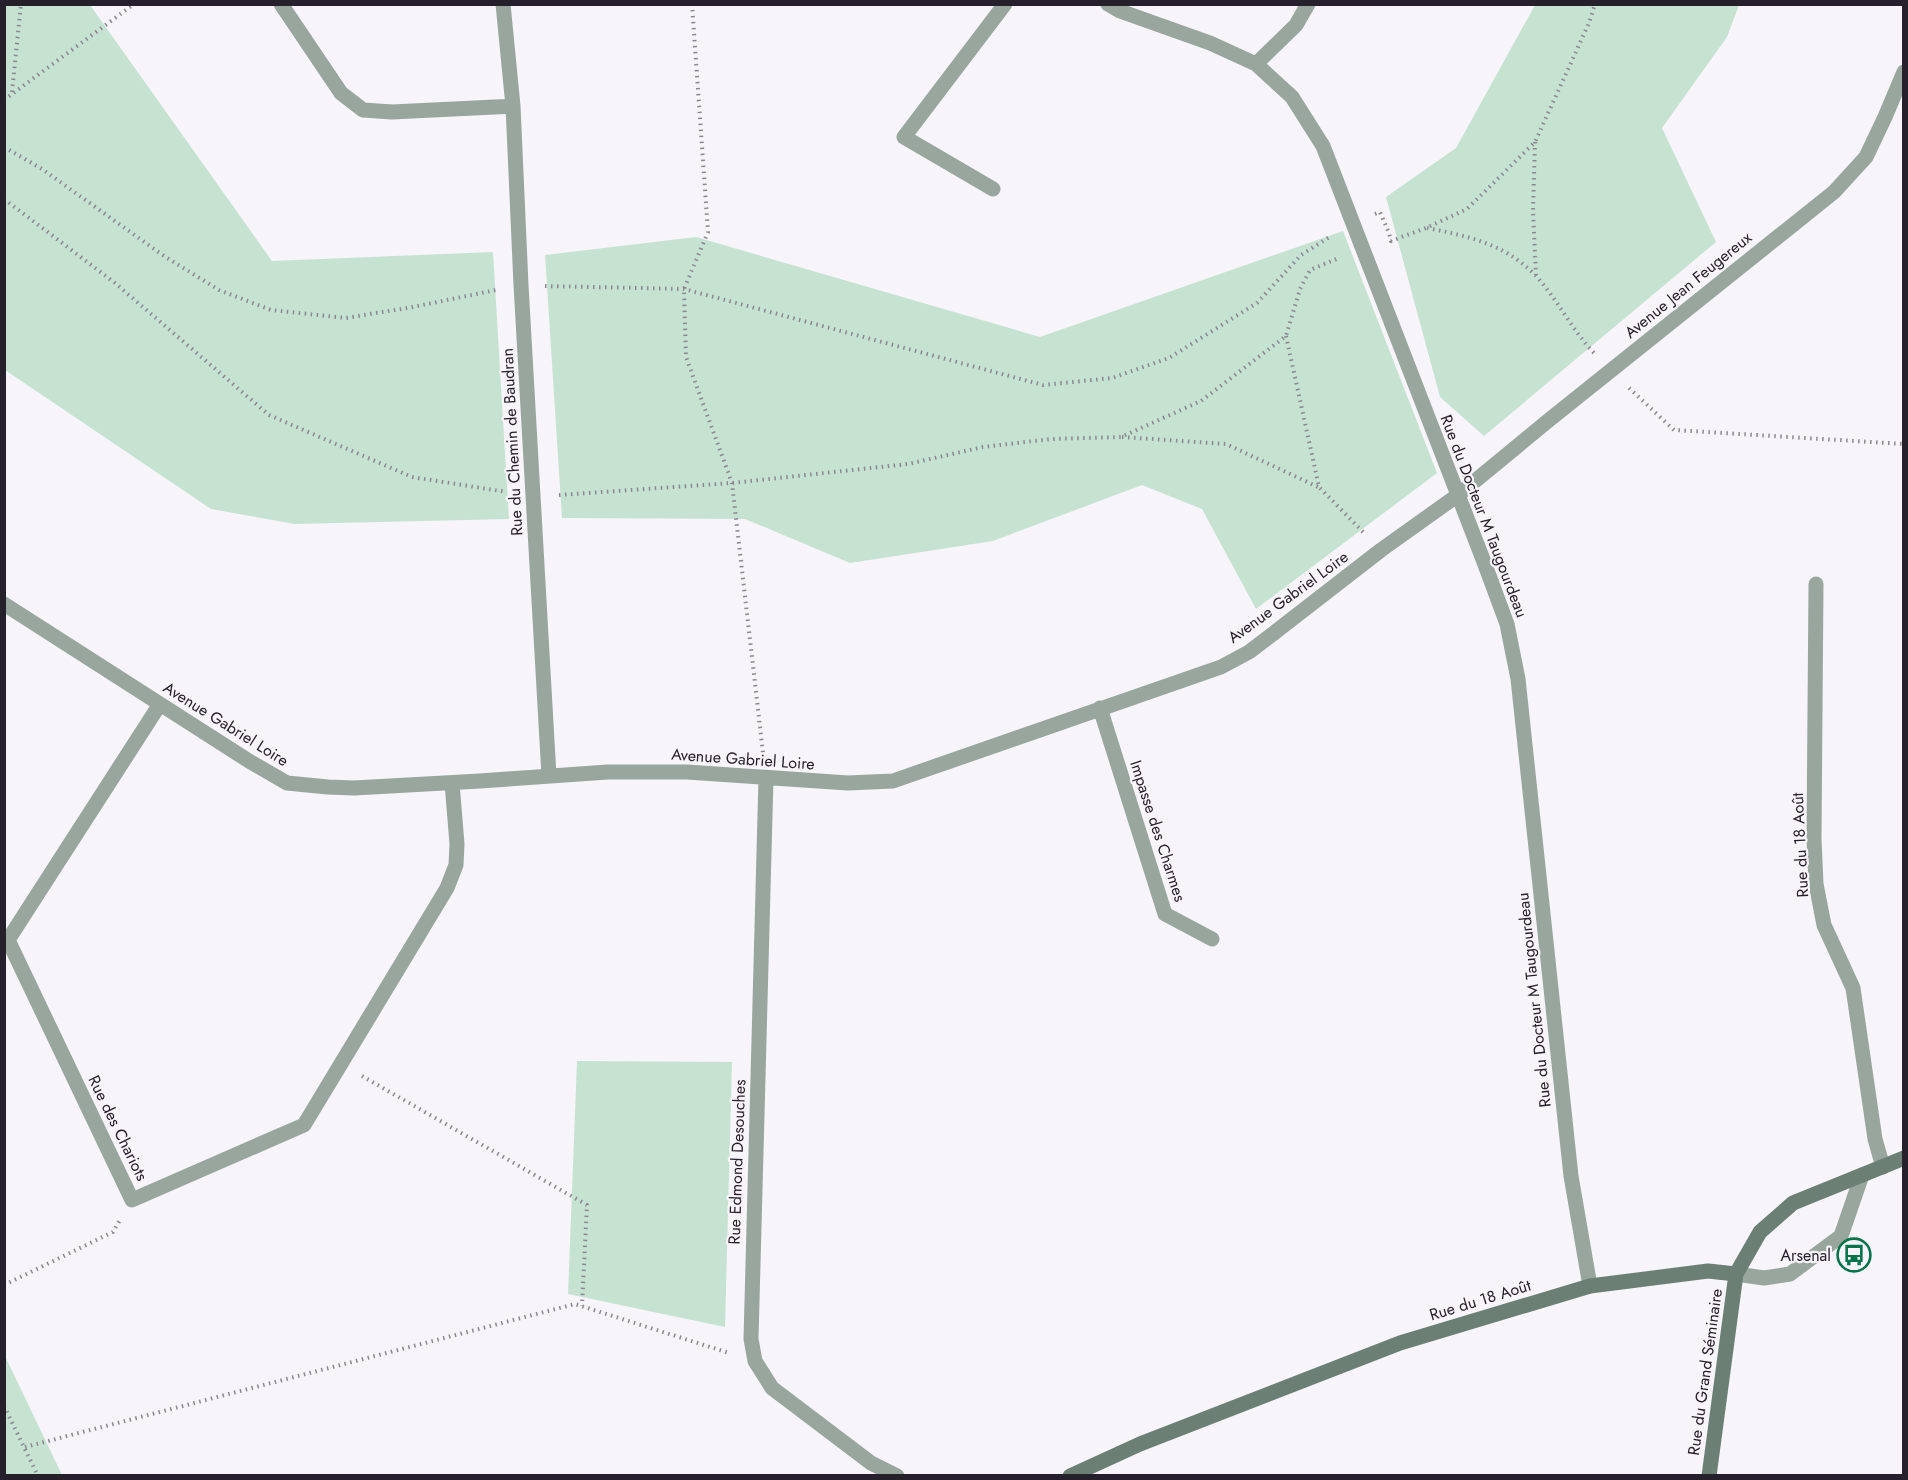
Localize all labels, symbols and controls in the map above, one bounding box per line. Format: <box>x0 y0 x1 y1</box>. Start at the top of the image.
street label: Avenue Jean Feugereux <box>1619 226 1757 344</box>
street label: Rue du Chemin de Baudran <box>496 347 528 537</box>
street label: Rue du Docteur M Taugourdeau <box>1435 411 1533 621</box>
street label: Avenue Gabriel Loire <box>1223 545 1353 649</box>
street label: Avenue Gabriel Loire <box>159 676 293 772</box>
street label: Avenue Gabriel Loire <box>670 743 816 775</box>
street label: Impasse des Charmes <box>1124 757 1192 905</box>
street label: Rue du 18 Août <box>1786 792 1814 898</box>
street label: Rue du Docteur M Taugourdeau <box>1511 892 1557 1108</box>
street label: Rue des Chariots <box>83 1071 153 1185</box>
street label: Rue Edmond Desouches <box>723 1079 751 1245</box>
bus stop icon: Arsenal <box>1836 1237 1872 1273</box>
place label: Arsenal <box>1780 1244 1831 1267</box>
street label: Rue du 18 Août <box>1426 1274 1534 1326</box>
street label: Rue du Grand Séminaire <box>1682 1287 1728 1457</box>

